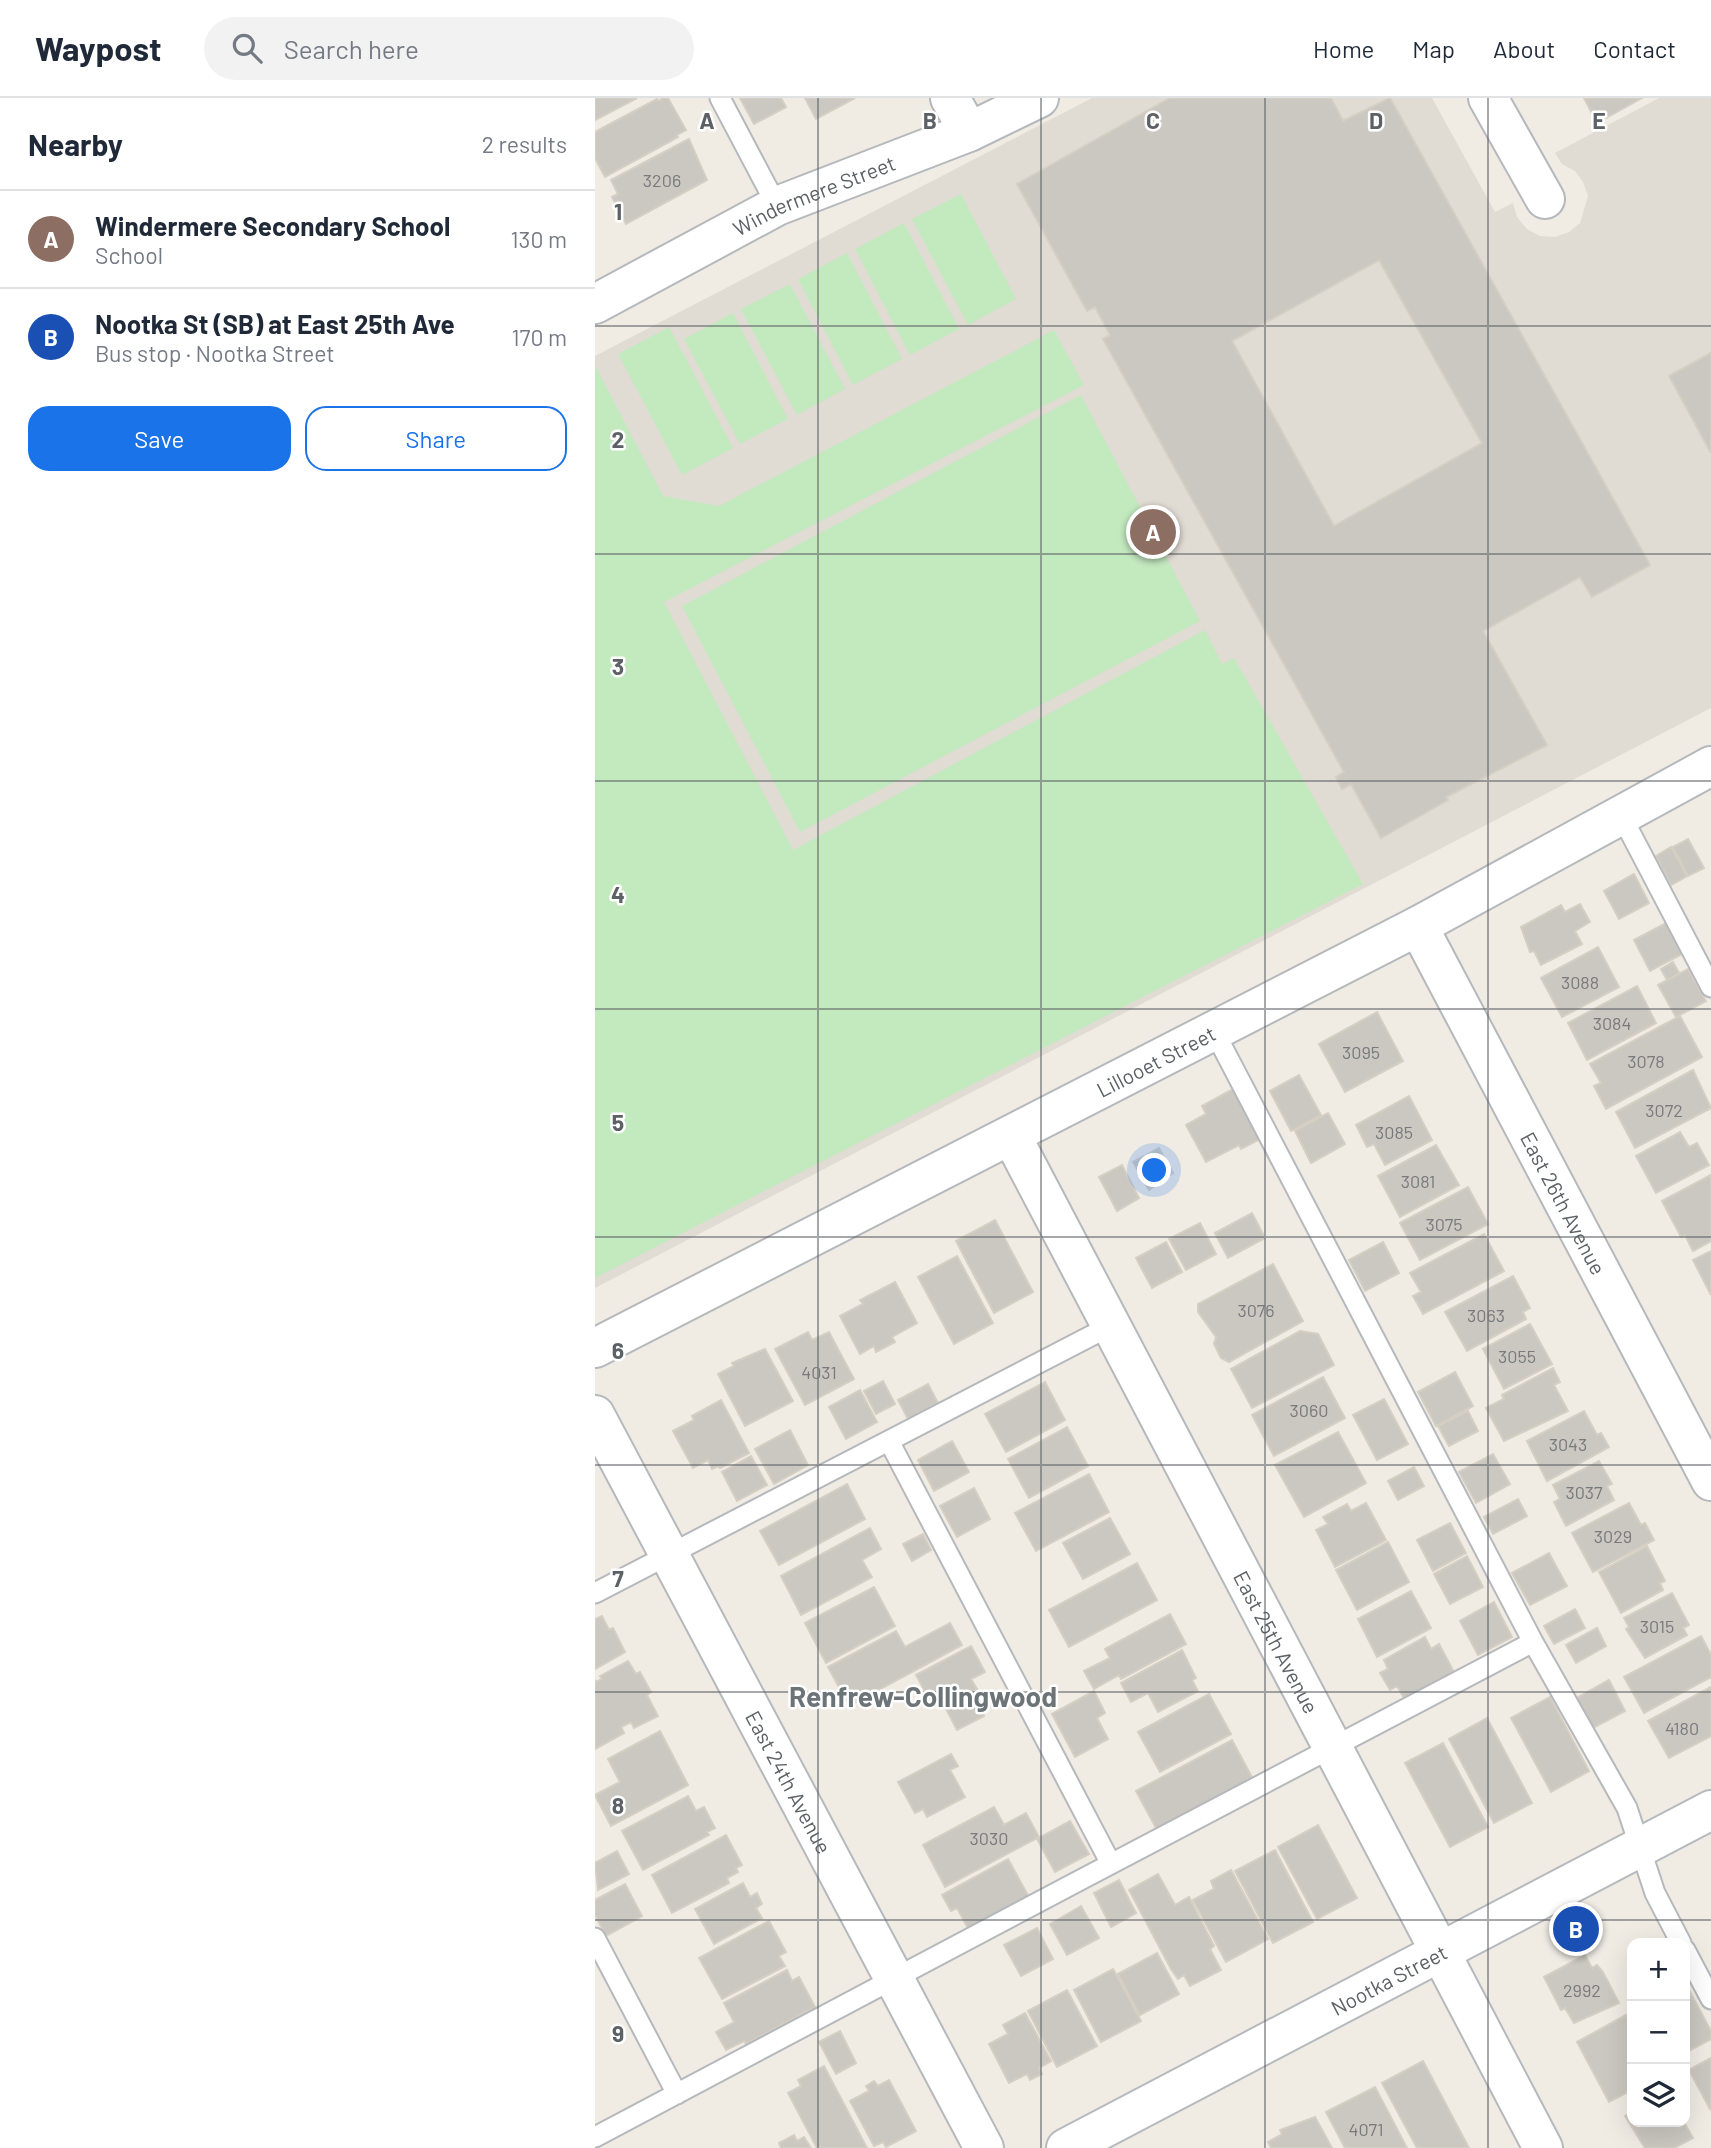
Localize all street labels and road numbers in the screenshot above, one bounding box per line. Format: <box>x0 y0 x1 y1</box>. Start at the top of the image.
street label: Windermere Street <box>728 149 898 240</box>
street label: Lillooet Street <box>1092 1020 1219 1101</box>
street label: East 26th Avenue <box>1516 1127 1612 1278</box>
street label: East 25th Avenue <box>1229 1566 1325 1717</box>
street label: East 24th Avenue <box>741 1706 838 1857</box>
street label: Nootka Street <box>1326 1938 1451 2020</box>

